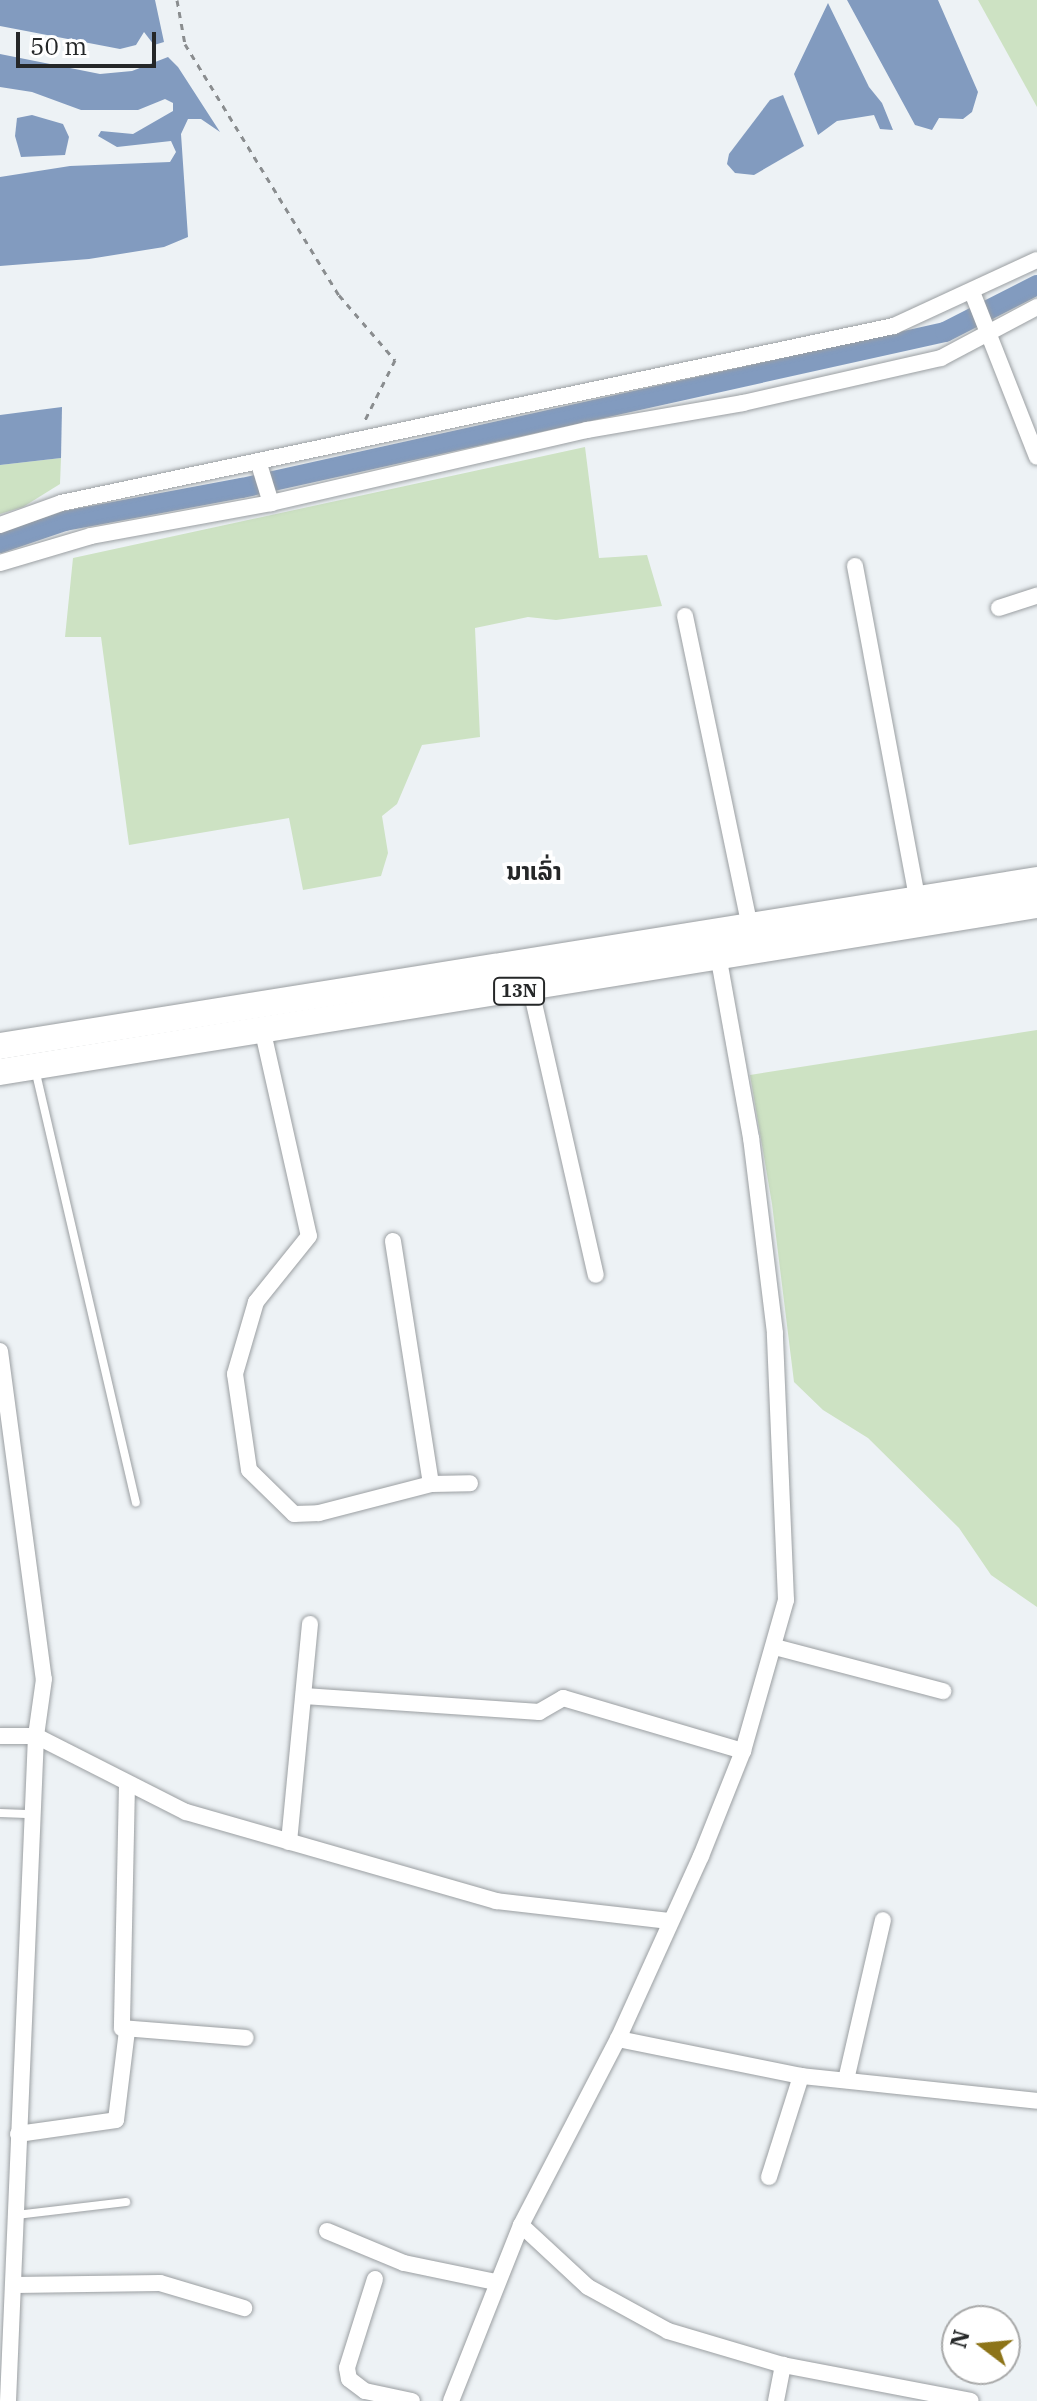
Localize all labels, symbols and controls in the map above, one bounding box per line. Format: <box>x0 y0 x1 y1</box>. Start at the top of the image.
scale bar <box>20 16 160 66</box>
text: 50 m <box>30 30 87 62</box>
district label: ນາເລົ່າ <box>506 858 562 886</box>
road number: 13N <box>493 977 545 1005</box>
north arrow <box>941 2305 1021 2385</box>
text: N <box>943 2326 976 2351</box>

